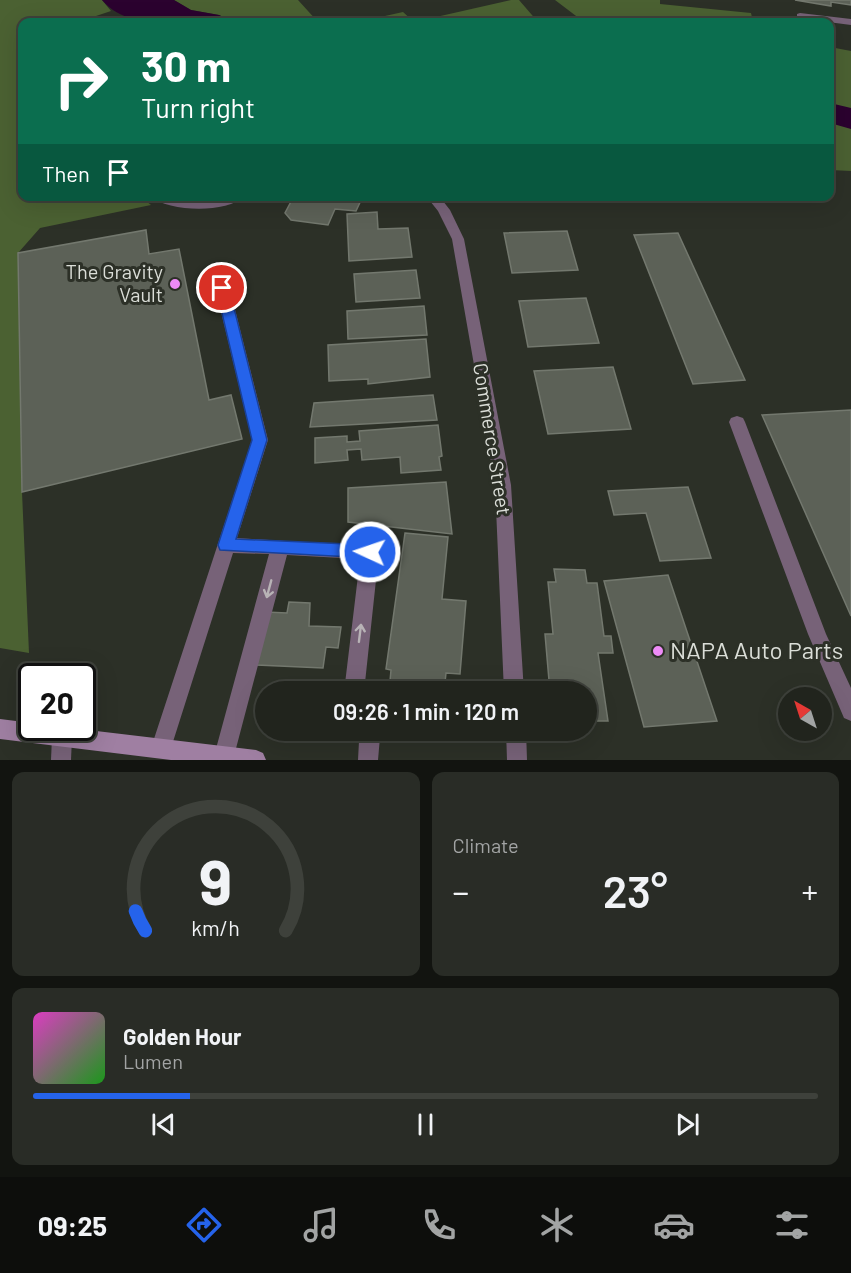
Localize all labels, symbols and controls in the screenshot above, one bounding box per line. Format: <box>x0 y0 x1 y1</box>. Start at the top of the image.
text: 30 m <box>141 40 231 90</box>
icon: right <box>42 42 120 120</box>
text: Turn right <box>141 91 255 123</box>
icon: arrive <box>102 156 135 189</box>
text: Then <box>42 160 90 186</box>
place label: The Gravity Vault <box>66 259 163 306</box>
pin <box>196 262 247 313</box>
icon: arrive <box>205 271 238 304</box>
marker: The Gravity Vault <box>168 277 182 291</box>
street label: Commerce Street <box>469 361 517 516</box>
position arrow <box>338 520 402 584</box>
one-way arrow <box>262 579 274 598</box>
one-way arrow <box>355 624 366 644</box>
place label: NAPA Auto Parts <box>670 635 843 664</box>
marker: NAPA Auto Parts <box>651 644 665 658</box>
speed limit sign: 20 <box>18 663 96 741</box>
north arrow <box>778 687 832 741</box>
map controls <box>778 687 832 741</box>
text: 09:26 · 1 min · 120 m <box>333 698 519 724</box>
text: Climate <box>453 833 519 857</box>
text: 9 <box>199 843 232 917</box>
text: 23° <box>603 863 668 917</box>
text: − <box>453 871 469 911</box>
text: + <box>802 871 818 911</box>
text: km/h <box>191 915 240 940</box>
text: Golden Hour <box>123 1023 241 1049</box>
text: Lumen <box>123 1049 183 1073</box>
icon: previous <box>147 1108 180 1141</box>
icon: pause <box>409 1108 442 1141</box>
icon: next <box>671 1108 704 1141</box>
icon: directions <box>183 1204 225 1246</box>
icon: music <box>300 1204 342 1246</box>
icon: phone <box>418 1204 460 1246</box>
icon: climate <box>536 1204 578 1246</box>
icon: car <box>653 1204 695 1246</box>
icon: filters <box>771 1204 813 1246</box>
text: 09:25 <box>38 1209 107 1241</box>

